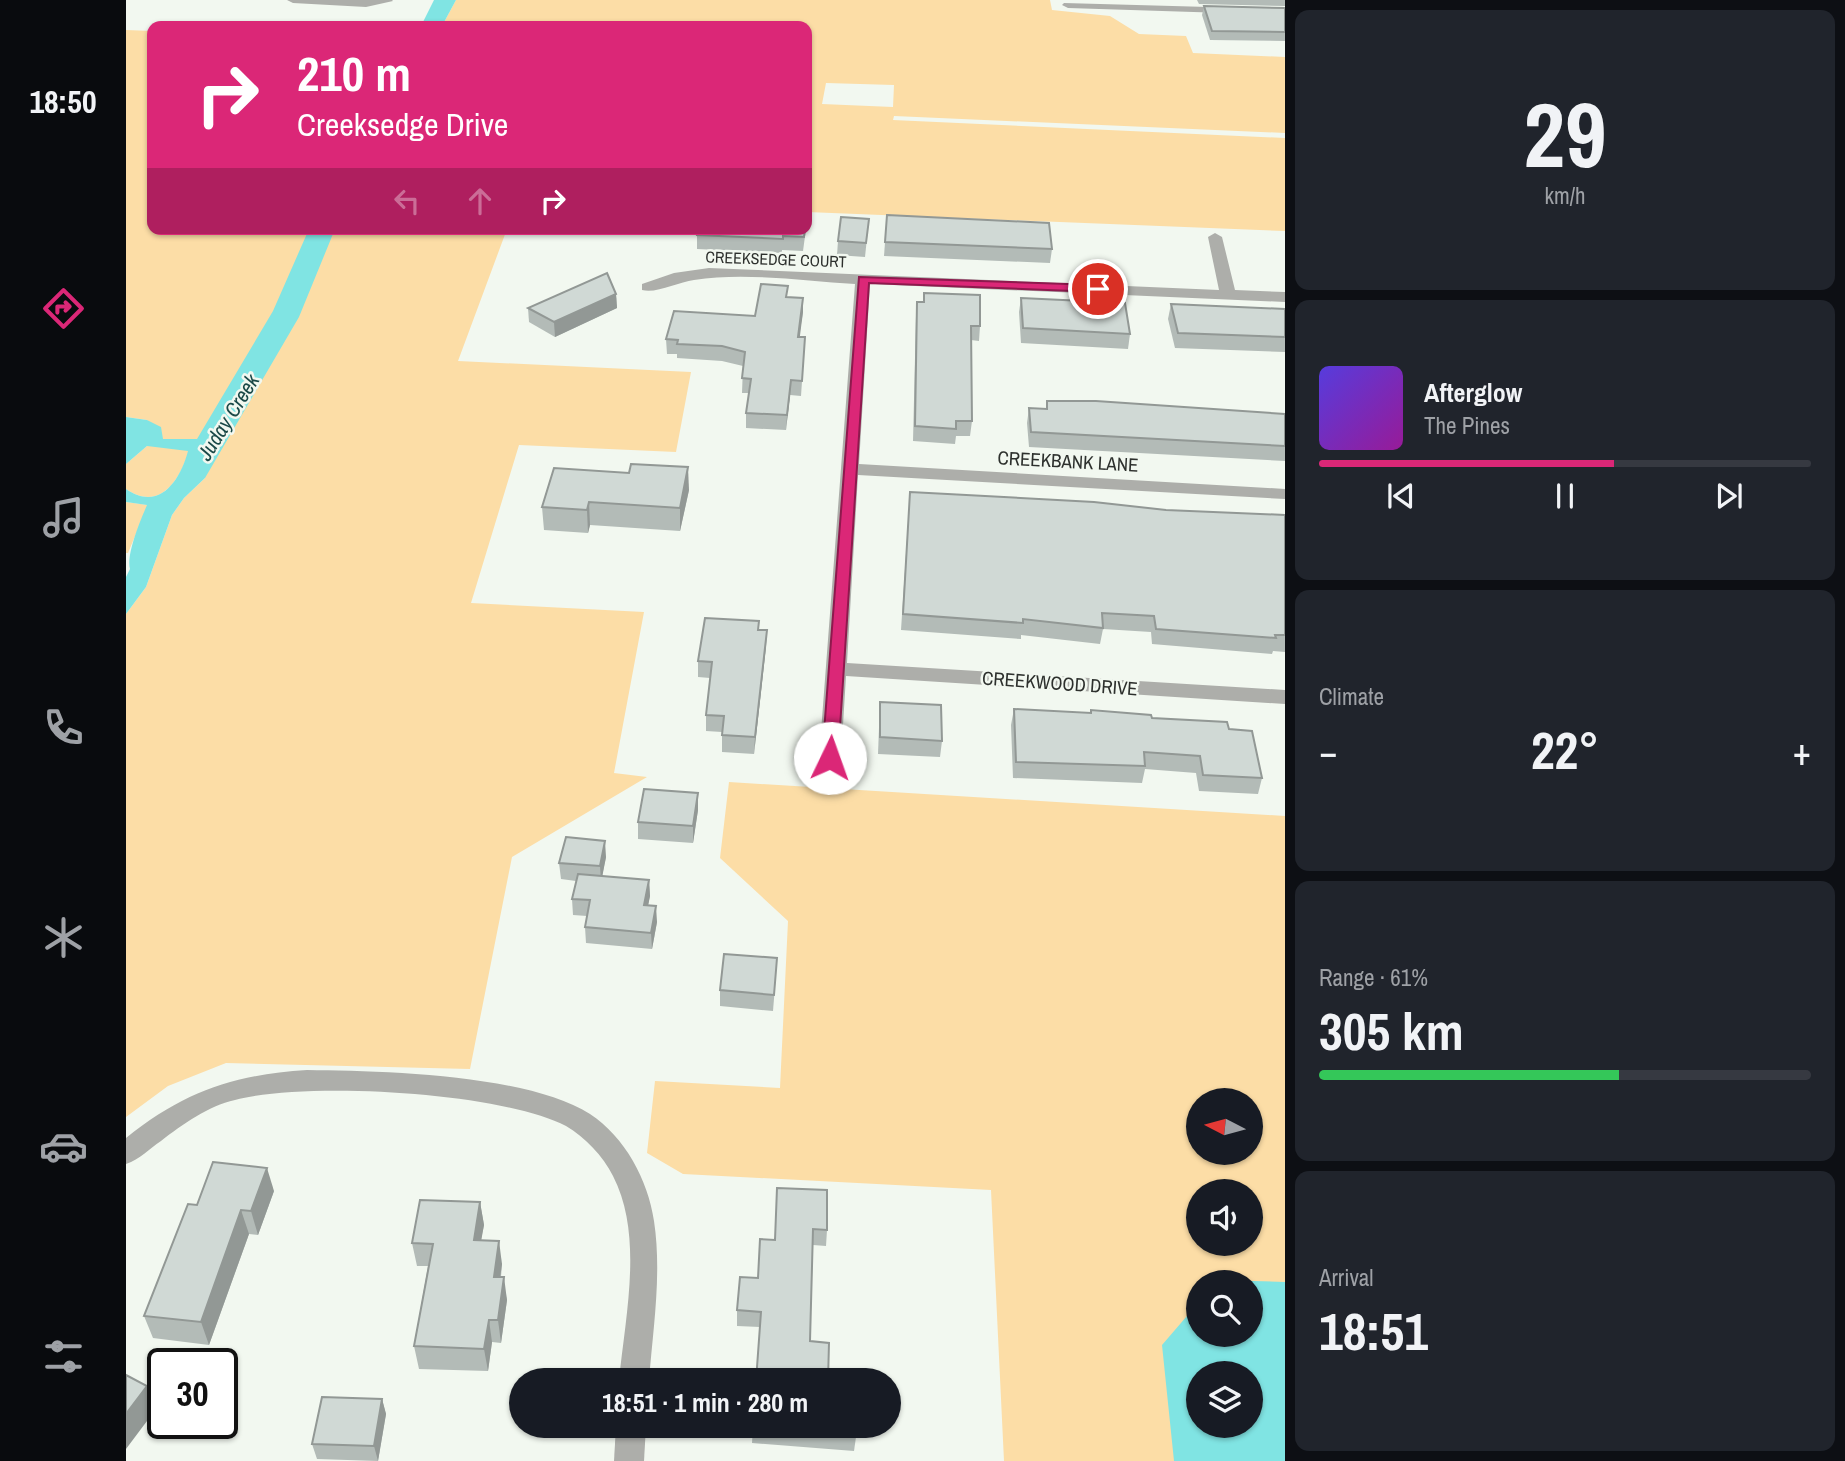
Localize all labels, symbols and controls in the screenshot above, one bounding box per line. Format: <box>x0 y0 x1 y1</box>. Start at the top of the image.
text: 210 m <box>297 40 411 106</box>
icon: right <box>182 49 273 140</box>
text: 29 <box>1524 73 1607 195</box>
text: 18:50 <box>29 80 97 123</box>
text: Creeksedge Drive <box>297 103 508 146</box>
text: km/h <box>1545 180 1585 211</box>
icon: left <box>388 182 426 220</box>
icon: ahead <box>461 182 499 220</box>
icon: right <box>534 182 572 220</box>
street label: CREEKSEDGE COURT <box>705 246 847 272</box>
pin <box>1068 259 1128 319</box>
icon: arrive <box>1079 270 1117 308</box>
icon: directions <box>39 284 88 333</box>
water label: Juday Creek <box>190 367 267 467</box>
text: Afterglow <box>1424 375 1522 410</box>
text: The Pines <box>1424 410 1510 441</box>
street label: CREEKBANK LANE <box>997 444 1139 478</box>
icon: previous <box>1382 477 1420 515</box>
icon: pause <box>1546 477 1584 515</box>
icon: next <box>1710 477 1748 515</box>
icon: music <box>39 493 88 542</box>
street label: CREEKWOOD DRIVE <box>981 665 1139 701</box>
text: Climate <box>1319 681 1384 712</box>
icon: phone <box>39 703 88 752</box>
text: 22° <box>1531 715 1599 785</box>
position arrow <box>793 721 867 795</box>
text: − <box>1319 726 1337 777</box>
text: + <box>1793 726 1811 777</box>
icon: climate <box>39 913 88 962</box>
text: Range · 61% <box>1319 962 1428 993</box>
text: 305 km <box>1319 996 1464 1066</box>
north arrow <box>1186 1088 1264 1166</box>
map controls <box>1186 1088 1263 1438</box>
icon: car <box>39 1122 88 1171</box>
button: sound <box>1186 1179 1263 1256</box>
text: Arrival <box>1319 1262 1374 1293</box>
button: search <box>1186 1270 1263 1347</box>
text: 18:51 <box>1319 1296 1428 1366</box>
icon: filters <box>39 1332 88 1381</box>
speed limit sign: 30 <box>147 1348 238 1439</box>
button: layers <box>1186 1361 1263 1438</box>
text: 18:51 · 1 min · 280 m <box>602 1385 808 1420</box>

